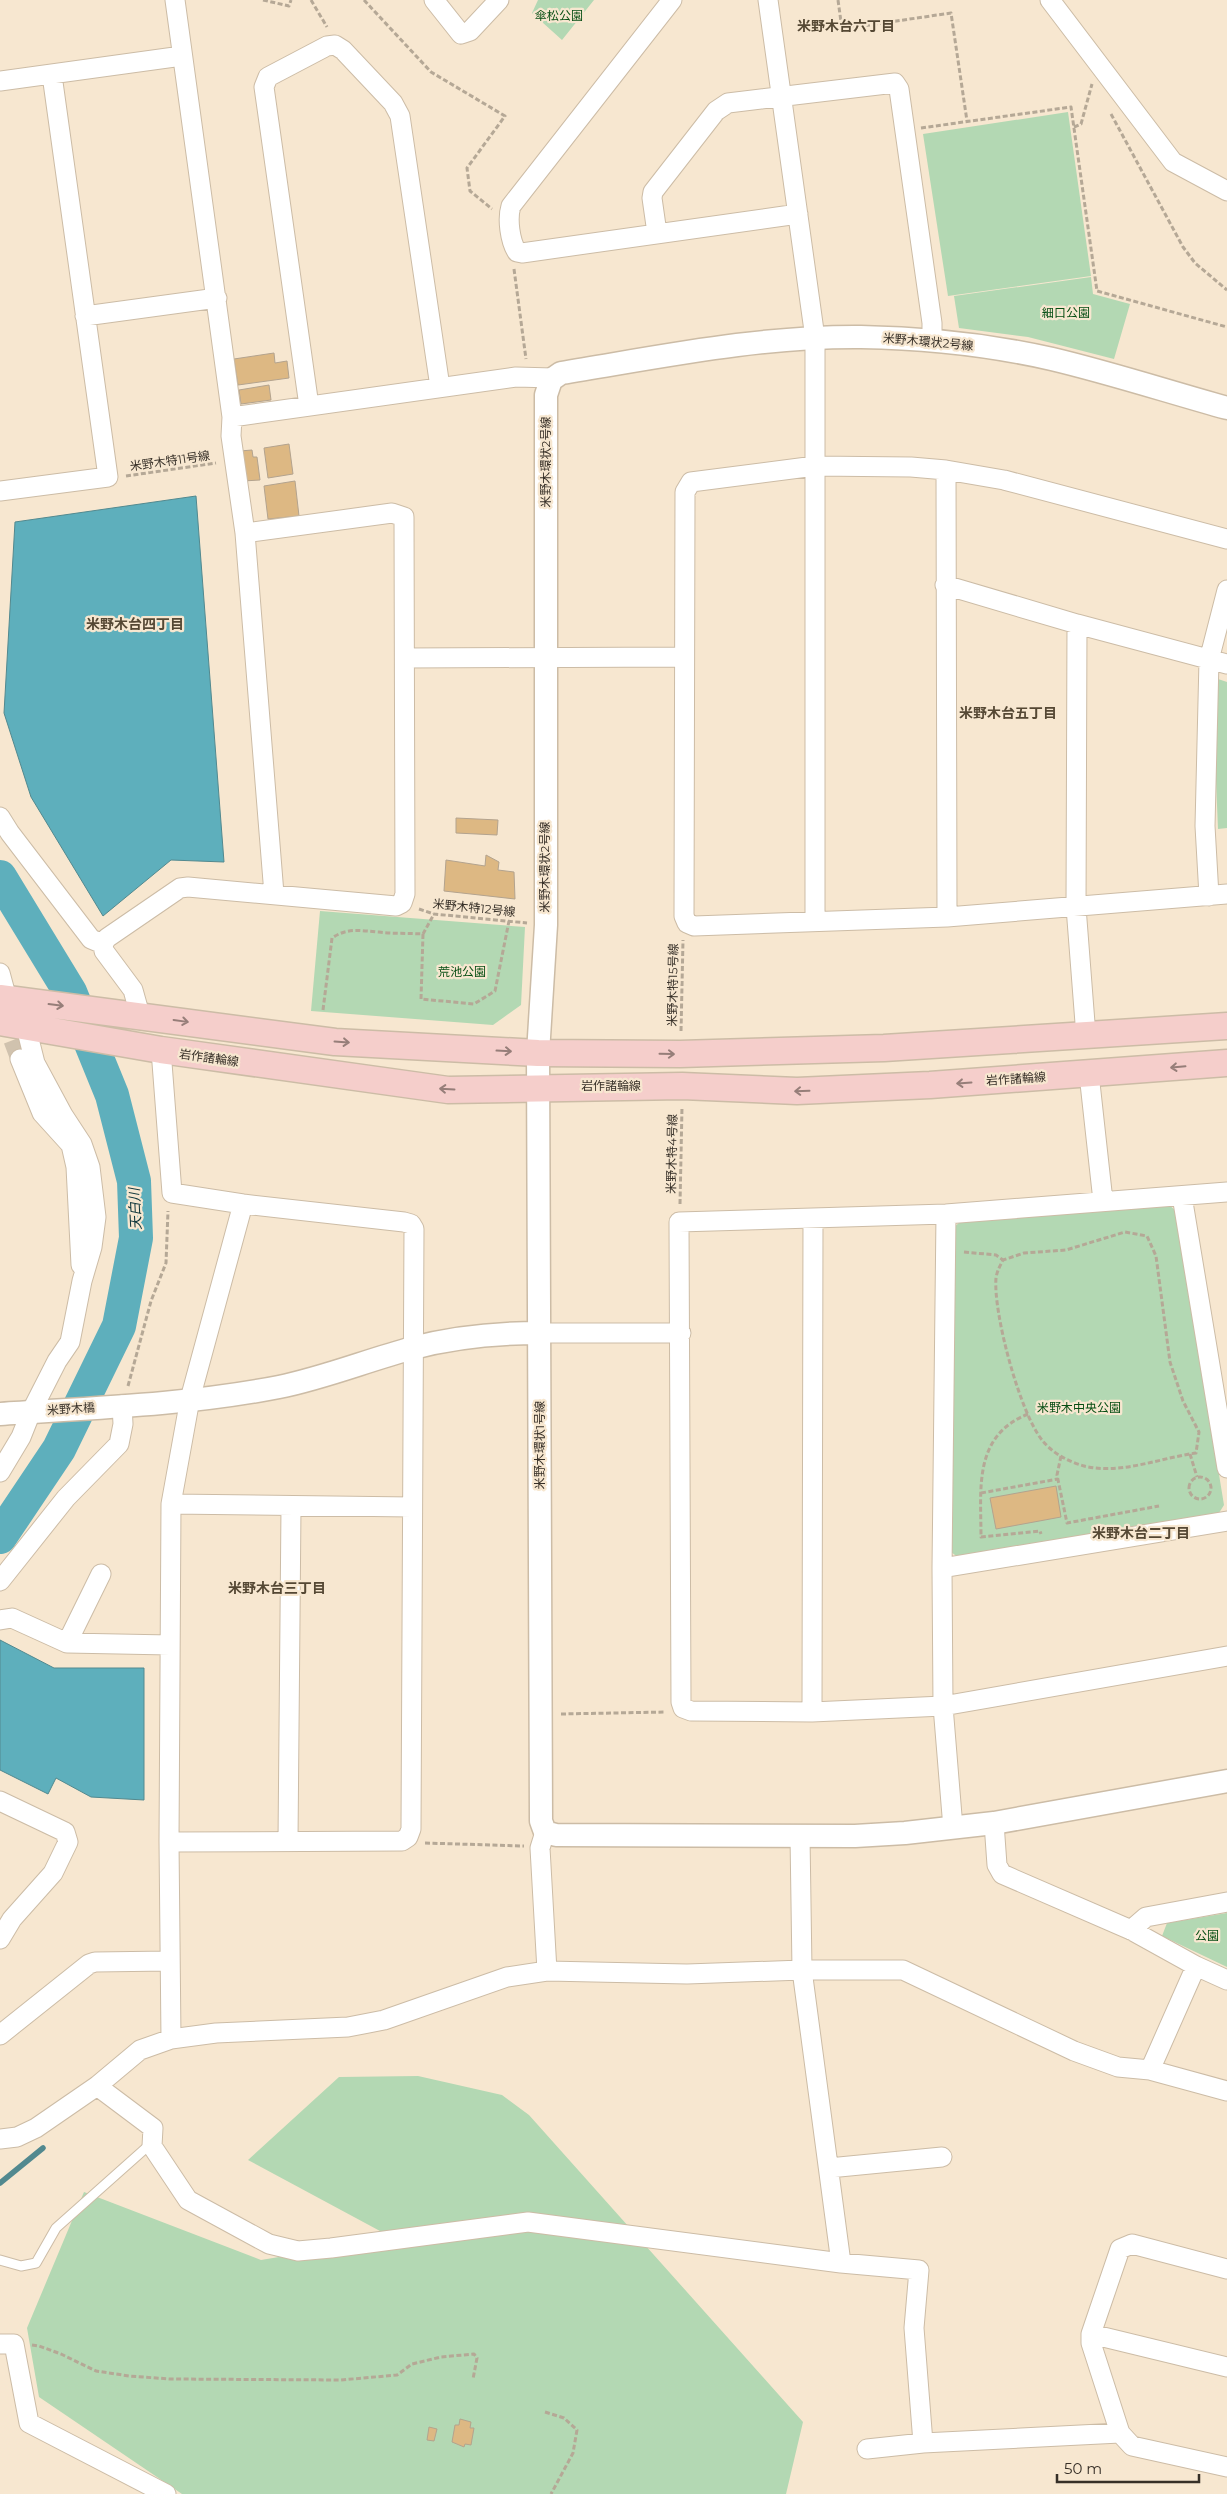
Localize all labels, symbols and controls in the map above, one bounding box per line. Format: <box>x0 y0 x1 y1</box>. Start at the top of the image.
park label: 傘松公園 <box>535 8 583 23</box>
district label: 米野木台六丁目 <box>797 17 895 35</box>
park label: 細口公園 <box>1042 305 1090 320</box>
street label: 米野木環状2号線 <box>882 330 974 353</box>
street label: 米野木環状2号線 <box>538 417 553 507</box>
street label: 米野木特11号線 <box>129 447 211 474</box>
district label: 米野木台四丁目 <box>86 615 184 633</box>
district label: 米野木台五丁目 <box>959 704 1057 722</box>
street label: 米野木環状2号線 <box>537 822 552 912</box>
street label: 米野木特12号線 <box>432 896 516 919</box>
street label: 米野木特15号線 <box>664 943 681 1027</box>
park label: 荒池公園 <box>438 964 486 979</box>
one-way arrow <box>47 1000 63 1010</box>
one-way arrow <box>173 1016 189 1026</box>
one-way arrow <box>334 1038 350 1047</box>
street label: 岩作諸輪線 <box>178 1046 240 1069</box>
one-way arrow <box>496 1047 512 1056</box>
one-way arrow <box>658 1049 674 1059</box>
one-way arrow <box>1171 1063 1187 1072</box>
street label: 岩作諸輪線 <box>986 1069 1046 1088</box>
street label: 岩作諸輪線 <box>581 1078 641 1093</box>
one-way arrow <box>956 1078 972 1088</box>
one-way arrow <box>439 1085 455 1094</box>
one-way arrow <box>794 1086 810 1096</box>
street label: 米野木特4号線 <box>663 1114 680 1194</box>
water label: 天白川 <box>125 1186 145 1230</box>
street label: 米野木橋 <box>46 1399 95 1418</box>
park label: 米野木中央公園 <box>1037 1400 1121 1415</box>
street label: 米野木環状1号線 <box>532 1401 547 1489</box>
district label: 米野木台二丁目 <box>1092 1524 1190 1542</box>
district label: 米野木台三丁目 <box>228 1579 326 1597</box>
park label: 公園 <box>1195 1928 1219 1943</box>
scale bar <box>1057 2452 1200 2484</box>
text: 50 m <box>1064 2459 1102 2478</box>

